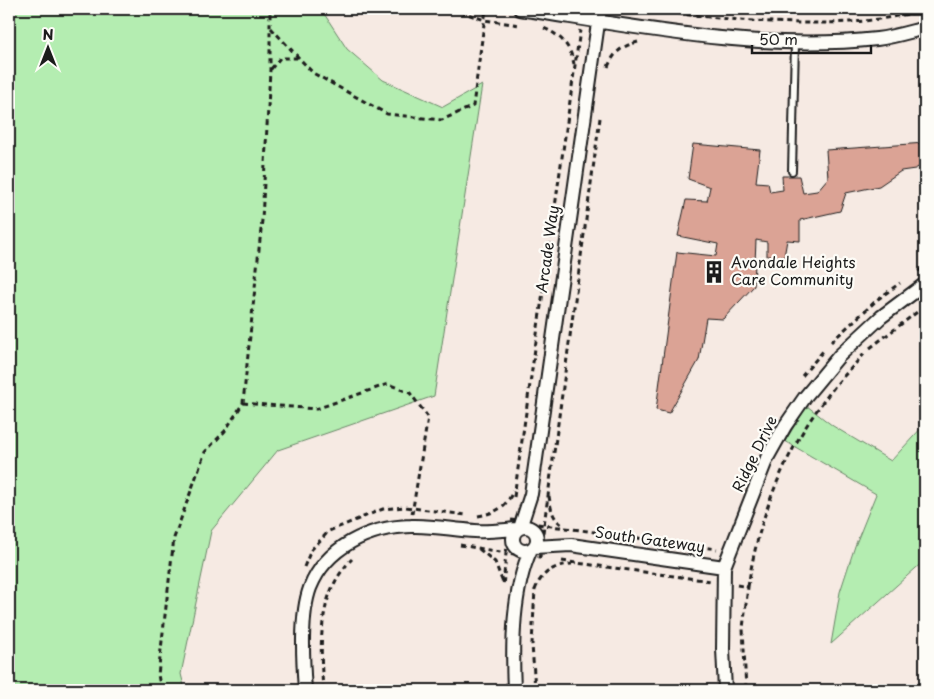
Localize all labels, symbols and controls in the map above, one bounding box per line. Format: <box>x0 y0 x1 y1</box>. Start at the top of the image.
north arrow <box>22 22 72 72</box>
scale bar <box>752 22 870 54</box>
text: N <box>42 24 54 45</box>
text: 50 m <box>759 27 798 50</box>
street label: Arcade Way <box>529 204 564 294</box>
place label: Avondale Heights Care Community <box>731 250 856 290</box>
building icon: Avondale Heights Care Community <box>701 259 727 285</box>
street label: Ridge Drive <box>725 411 782 495</box>
street label: South Gateway <box>594 519 707 558</box>

